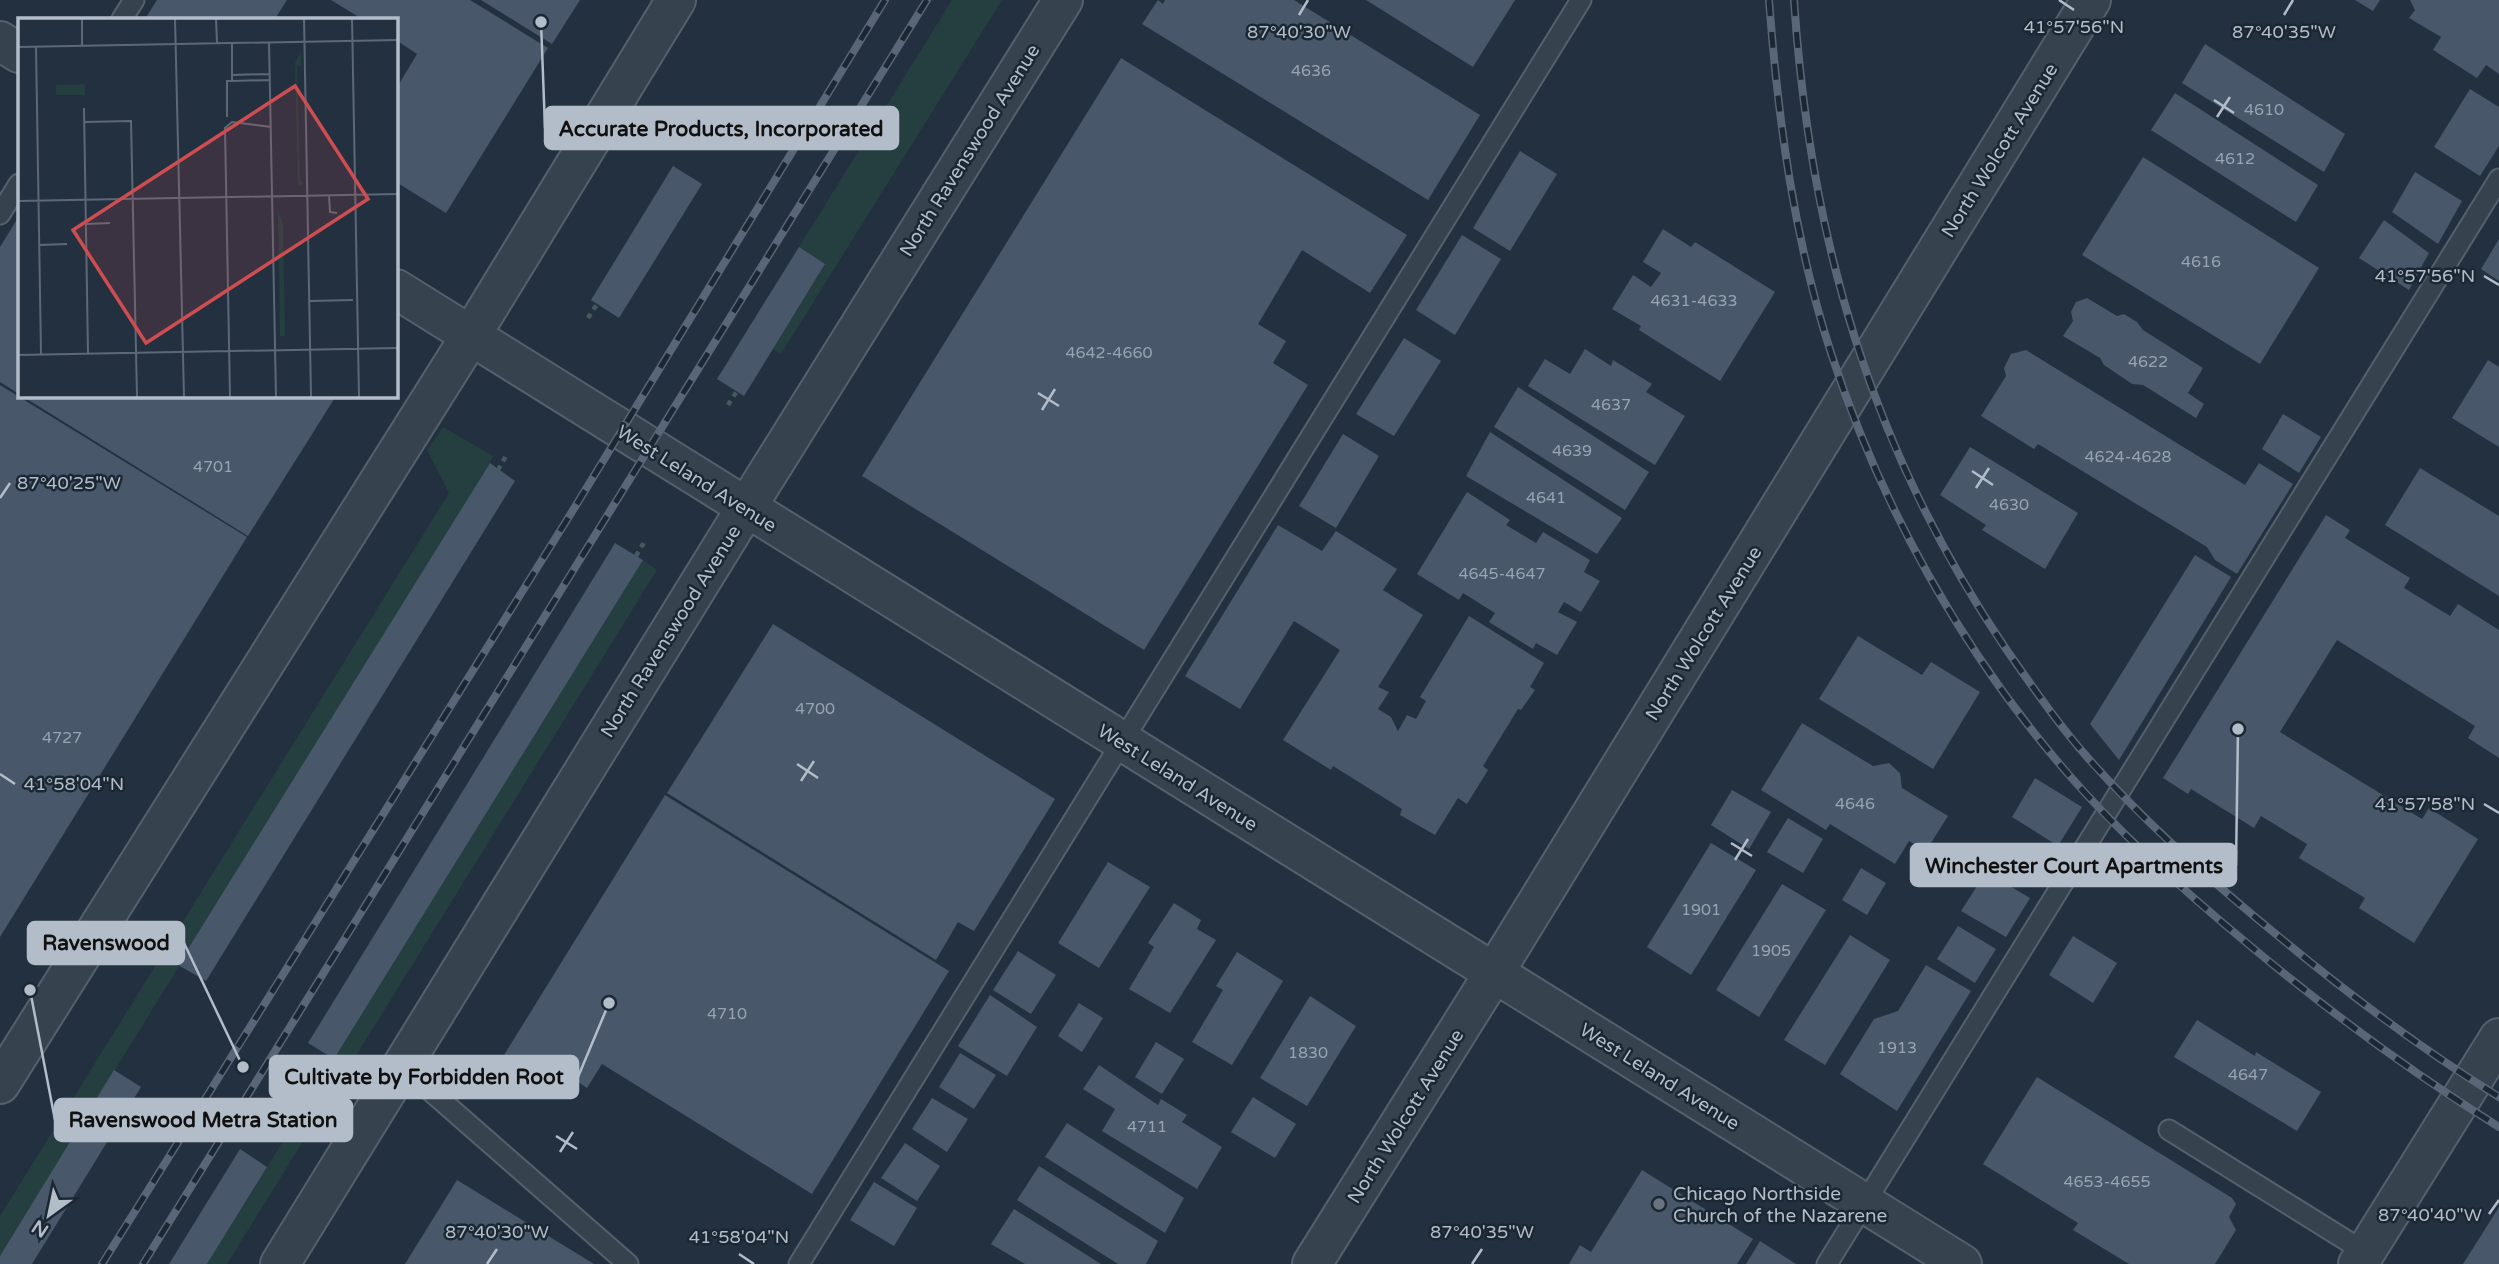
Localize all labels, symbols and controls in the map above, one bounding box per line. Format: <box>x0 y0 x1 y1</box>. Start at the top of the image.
text: 41°57'56"N <box>2024 16 2124 38</box>
inset map <box>18 18 397 397</box>
text: 87°40'30"W <box>1247 21 1351 43</box>
text: 87°40'35"W <box>2232 21 2336 43</box>
street label: North Ravenswood Avenue <box>895 40 1044 261</box>
street label: North Wolcott Avenue <box>1937 59 2062 242</box>
house number: 4636 <box>1291 61 1331 81</box>
house number: 4610 <box>2244 100 2284 120</box>
callout: Accurate Products, Incorporated <box>545 107 898 149</box>
text: Accurate Products, Incorporated <box>558 117 884 142</box>
house number: 4612 <box>2215 149 2255 169</box>
house number: 4616 <box>2181 252 2221 272</box>
text: 41°57'56"N <box>2375 265 2475 287</box>
house number: 4631-4633 <box>1650 291 1738 311</box>
house number: 4642-4660 <box>1065 343 1153 363</box>
house number: 4622 <box>2128 352 2168 372</box>
house number: 4637 <box>1591 395 1631 415</box>
street label: West Leland Avenue <box>613 421 780 537</box>
house number: 4639 <box>1552 441 1592 461</box>
house number: 4624-4628 <box>2084 447 2172 467</box>
house number: 4701 <box>193 457 233 477</box>
text: 87°40'25"W <box>17 472 121 494</box>
house number: 4641 <box>1526 488 1566 508</box>
house number: 4630 <box>1989 495 2029 515</box>
street label: North Ravenswood Avenue <box>596 521 745 742</box>
street label: North Wolcott Avenue <box>1641 542 1766 725</box>
house number: 4645-4647 <box>1458 564 1546 584</box>
house number: 4700 <box>795 699 835 719</box>
street label: West Leland Avenue <box>1094 720 1261 836</box>
house number: 4727 <box>42 728 82 748</box>
text: 41°58'04"N <box>24 773 124 795</box>
text: 41°57'58"N <box>2375 793 2475 815</box>
house number: 4646 <box>1835 794 1875 814</box>
callout: Winchester Court Apartments <box>1911 844 2236 886</box>
text: Winchester Court Apartments <box>1925 854 2223 879</box>
house number: 1901 <box>1681 900 1721 920</box>
callout: Ravenswood <box>28 922 184 964</box>
text: Ravenswood <box>42 931 170 956</box>
house number: 1905 <box>1751 941 1791 961</box>
house number: 4710 <box>707 1004 747 1024</box>
street label: West Leland Avenue <box>1576 1019 1743 1135</box>
street label: North Wolcott Avenue <box>1343 1025 1468 1208</box>
house number: 1913 <box>1877 1038 1917 1058</box>
house number: 1830 <box>1288 1043 1328 1063</box>
callout: Cultivate by Forbidden Root <box>270 1056 578 1098</box>
text: Cultivate by Forbidden Root <box>284 1065 564 1090</box>
house number: 4647 <box>2228 1065 2268 1085</box>
callout: Ravenswood Metra Station <box>55 1099 352 1141</box>
text: Ravenswood Metra Station <box>68 1108 338 1133</box>
house number: 4711 <box>1127 1117 1167 1137</box>
house number: 4653-4655 <box>2063 1172 2151 1192</box>
north arrow <box>14 1180 84 1250</box>
place label: Chicago Northside Church of the Nazarene <box>1673 1183 1887 1227</box>
marker: Chicago Northside Church of the Nazarene <box>1651 1196 1667 1212</box>
text: 87°40'40"W <box>2378 1204 2482 1226</box>
text: N <box>28 1215 53 1242</box>
text: 87°40'30"W <box>445 1221 549 1243</box>
text: 87°40'35"W <box>1430 1221 1534 1243</box>
text: 41°58'04"N <box>689 1226 789 1248</box>

